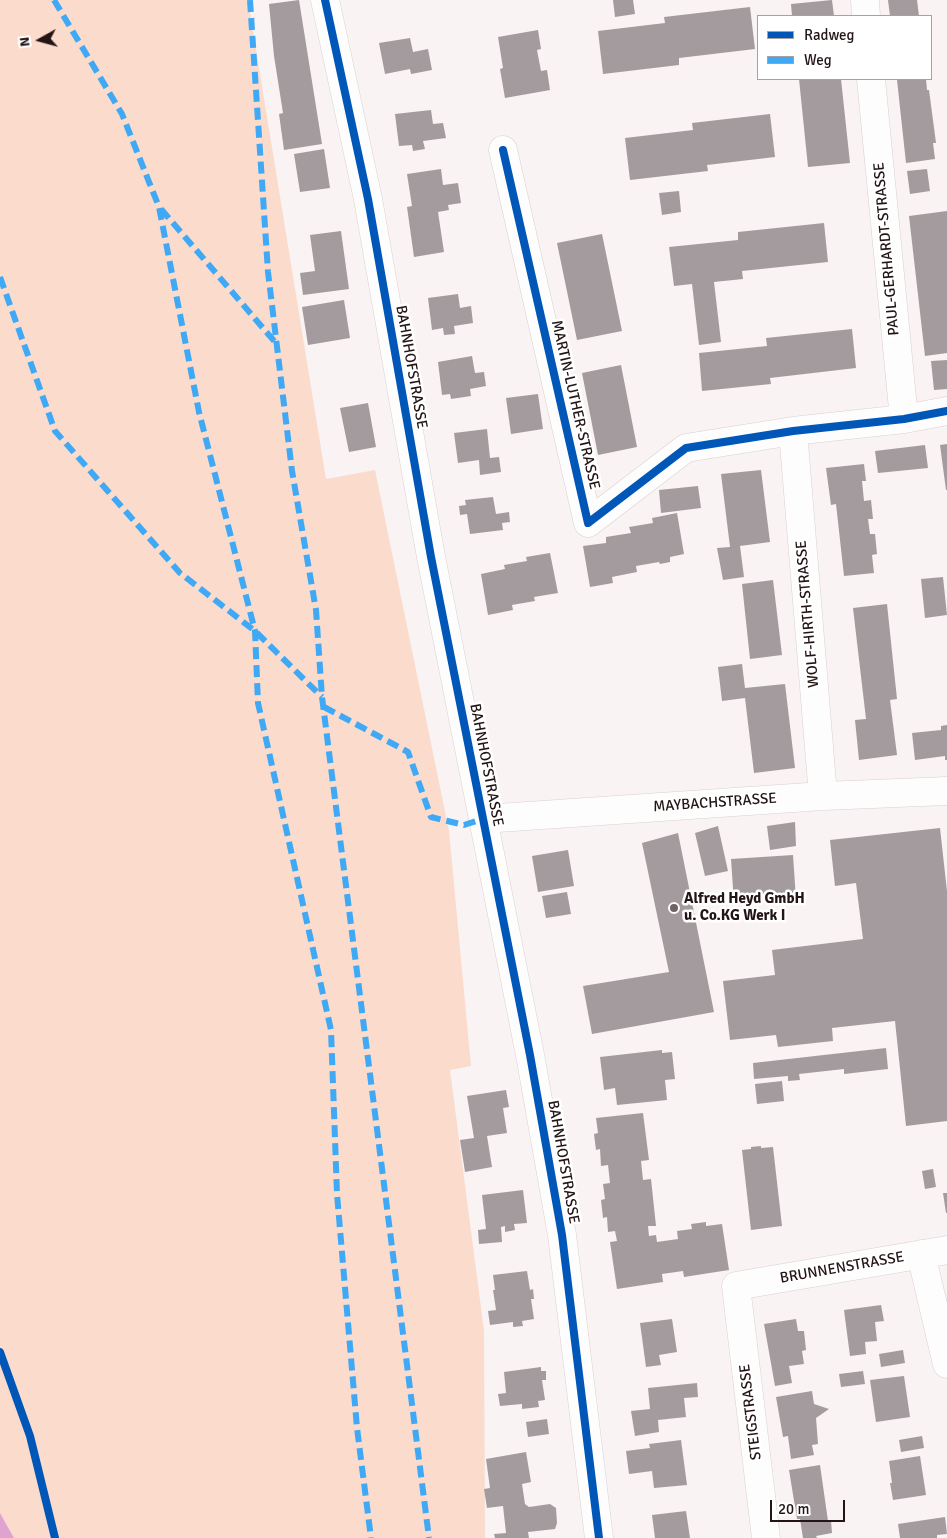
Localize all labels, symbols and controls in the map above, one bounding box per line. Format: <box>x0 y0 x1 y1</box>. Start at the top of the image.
north arrow <box>15 15 65 65</box>
legend <box>757 15 932 80</box>
text: Radweg <box>804 26 854 44</box>
text: N <box>16 36 34 48</box>
text: Weg <box>804 51 832 69</box>
street label: PAUL-GERHARDT-STRASSE <box>870 162 904 336</box>
street label: BAHNHOFSTRASSE <box>391 304 431 430</box>
street label: MARTIN-LUTHER-STRASSE <box>547 318 603 492</box>
street label: WOLF-HIRTH-STRASSE <box>793 540 823 688</box>
street label: BAHNHOFSTRASSE <box>465 702 507 828</box>
street label: MAYBACHSTRASSE <box>653 790 777 816</box>
place label: Alfred Heyd GmbH u. Co.KG Werk I <box>684 890 805 925</box>
marker: Alfred Heyd GmbH u. Co.KG Werk I <box>668 902 680 914</box>
street label: BAHNHOFSTRASSE <box>543 1099 583 1225</box>
street label: BRUNNENSTRASSE <box>779 1248 905 1288</box>
street label: STEIGSTRASSE <box>736 1363 766 1461</box>
scale bar <box>772 1490 847 1522</box>
text: 20 m <box>778 1500 809 1518</box>

